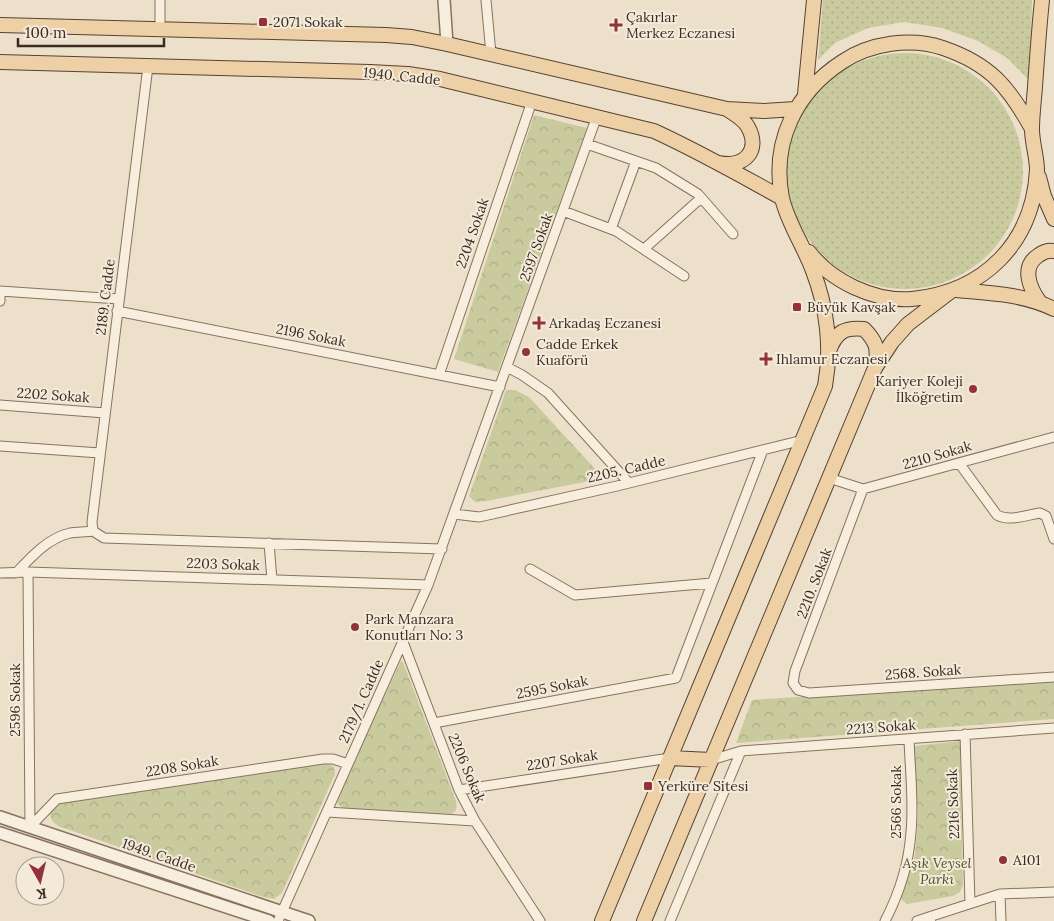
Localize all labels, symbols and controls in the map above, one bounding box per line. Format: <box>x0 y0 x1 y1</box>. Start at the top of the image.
place label: Çakırlar Merkez Eczanesi <box>626 8 735 42</box>
place label: 2071 Sokak <box>273 13 343 31</box>
scale bar <box>18 15 164 47</box>
marker: 2071 Sokak <box>257 16 269 28</box>
marker: Çakırlar Merkez Eczanesi <box>610 19 622 31</box>
text: 100 m <box>25 23 66 42</box>
street label: 1940. Cadde <box>362 63 442 89</box>
street label: 2204 Sokak <box>452 195 493 271</box>
street label: 2597 Sokak <box>515 210 557 284</box>
street label: 2189. Cadde <box>91 257 119 336</box>
place label: Büyük Kavşak <box>807 298 896 316</box>
marker: Büyük Kavşak <box>791 301 803 313</box>
place label: Arkadaş Eczanesi <box>548 314 661 332</box>
marker: Arkadaş Eczanesi <box>533 317 545 329</box>
street label: 2196 Sokak <box>274 319 348 351</box>
place label: Cadde Erkek Kuaförü <box>536 335 619 369</box>
marker: Cadde Erkek Kuaförü <box>520 346 532 358</box>
place label: Ihlamur Eczanesi <box>776 350 888 368</box>
marker: Ihlamur Eczanesi <box>760 353 772 365</box>
place label: Kariyer Koleji İlköğretim <box>875 372 963 406</box>
street label: 2202 Sokak <box>16 383 91 407</box>
marker: Kariyer Koleji İlköğretim <box>967 383 979 395</box>
street label: 2210 Sokak <box>900 436 974 473</box>
street label: 2205. Cadde <box>585 451 667 487</box>
street label: 2210. Sokak <box>792 545 836 621</box>
street label: 2203 Sokak <box>186 554 261 574</box>
place label: Park Manzara Konutları No: 3 <box>365 610 463 644</box>
marker: Park Manzara Konutları No: 3 <box>349 621 361 633</box>
street label: 2179/1. Cadde <box>335 656 388 746</box>
street label: 2568. Sokak <box>884 660 962 684</box>
street label: 2596 Sokak <box>6 663 24 737</box>
street label: 2595 Sokak <box>514 671 590 703</box>
street label: 2213 Sokak <box>845 716 917 738</box>
street label: 2206 Sokak <box>444 730 490 806</box>
street label: 2207 Sokak <box>525 745 599 775</box>
street label: 2208 Sokak <box>144 751 220 781</box>
street label: 2566 Sokak <box>887 765 905 839</box>
street label: 2216 Sokak <box>943 768 963 839</box>
place label: Yerküre Sitesi <box>657 777 748 795</box>
marker: Yerküre Sitesi <box>642 780 654 792</box>
street label: 1949. Cadde <box>120 834 199 876</box>
place label: A101 <box>1012 851 1041 869</box>
park label: Aşık Veysel Parkı <box>901 854 972 888</box>
marker: A101 <box>997 854 1009 866</box>
north arrow <box>15 856 65 906</box>
text: K <box>36 884 48 903</box>

